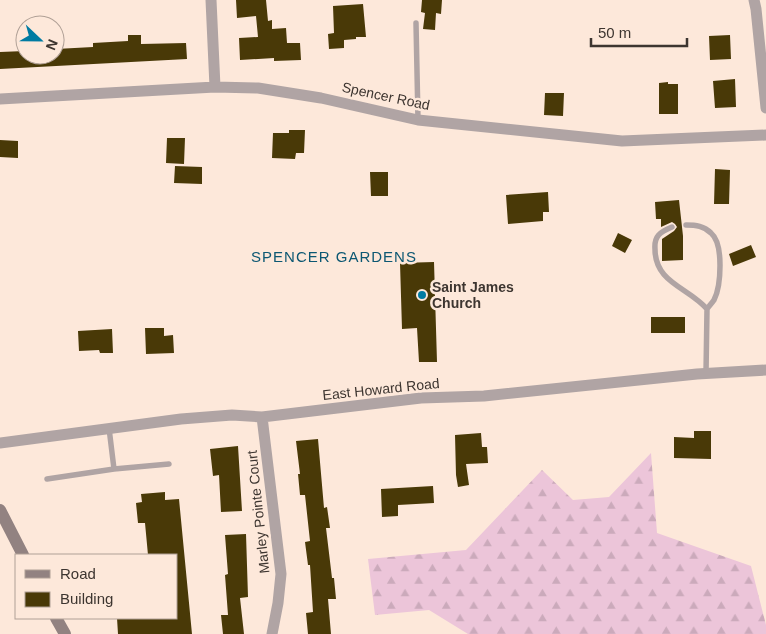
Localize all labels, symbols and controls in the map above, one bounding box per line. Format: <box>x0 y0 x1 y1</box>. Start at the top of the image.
north arrow <box>15 15 65 65</box>
scale bar <box>591 15 687 47</box>
text: 50 m <box>598 24 631 41</box>
text: N <box>43 37 61 53</box>
street label: Spencer Road <box>341 79 431 113</box>
district label: SPENCER GARDENS <box>251 248 417 265</box>
place label: Saint James Church <box>432 279 514 311</box>
marker: Saint James Church <box>416 289 428 301</box>
street label: East Howard Road <box>322 375 440 403</box>
street label: Marley Pointe Court <box>244 450 272 574</box>
legend <box>15 554 178 619</box>
text: Road <box>60 565 96 582</box>
text: Building <box>60 590 113 607</box>

